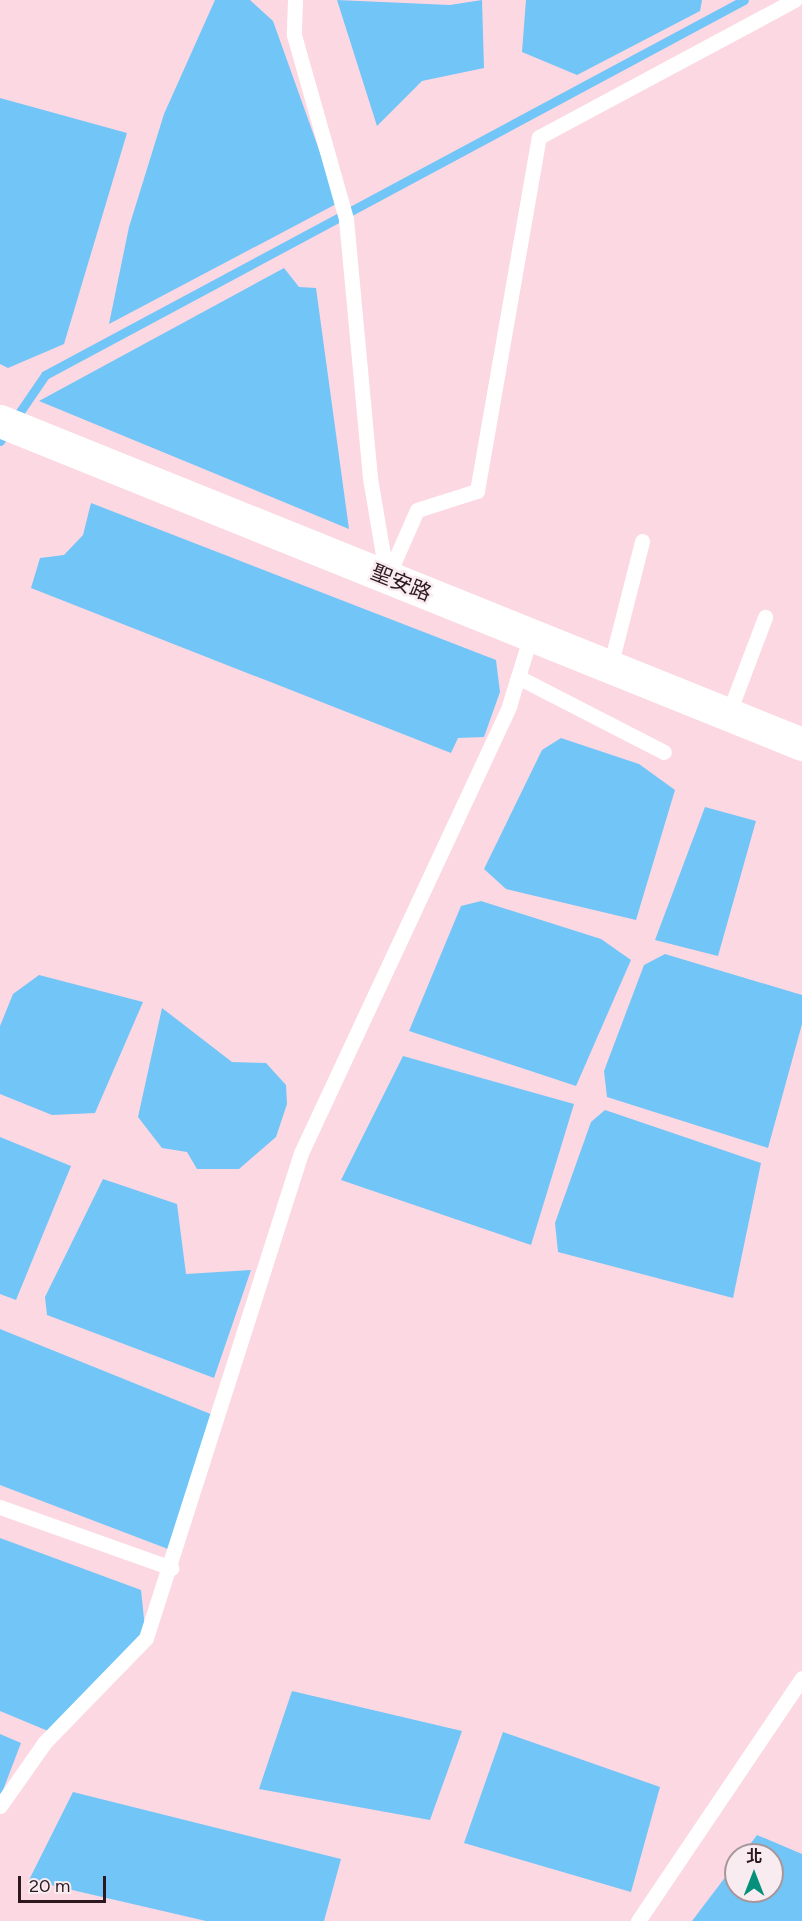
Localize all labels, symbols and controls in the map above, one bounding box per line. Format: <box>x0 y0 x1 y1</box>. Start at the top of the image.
street label: 聖安路 <box>367 560 435 606</box>
north arrow <box>724 1843 784 1903</box>
text: 北 <box>746 1847 762 1866</box>
scale bar <box>21 1864 110 1902</box>
text: 20 m <box>29 1875 70 1897</box>

